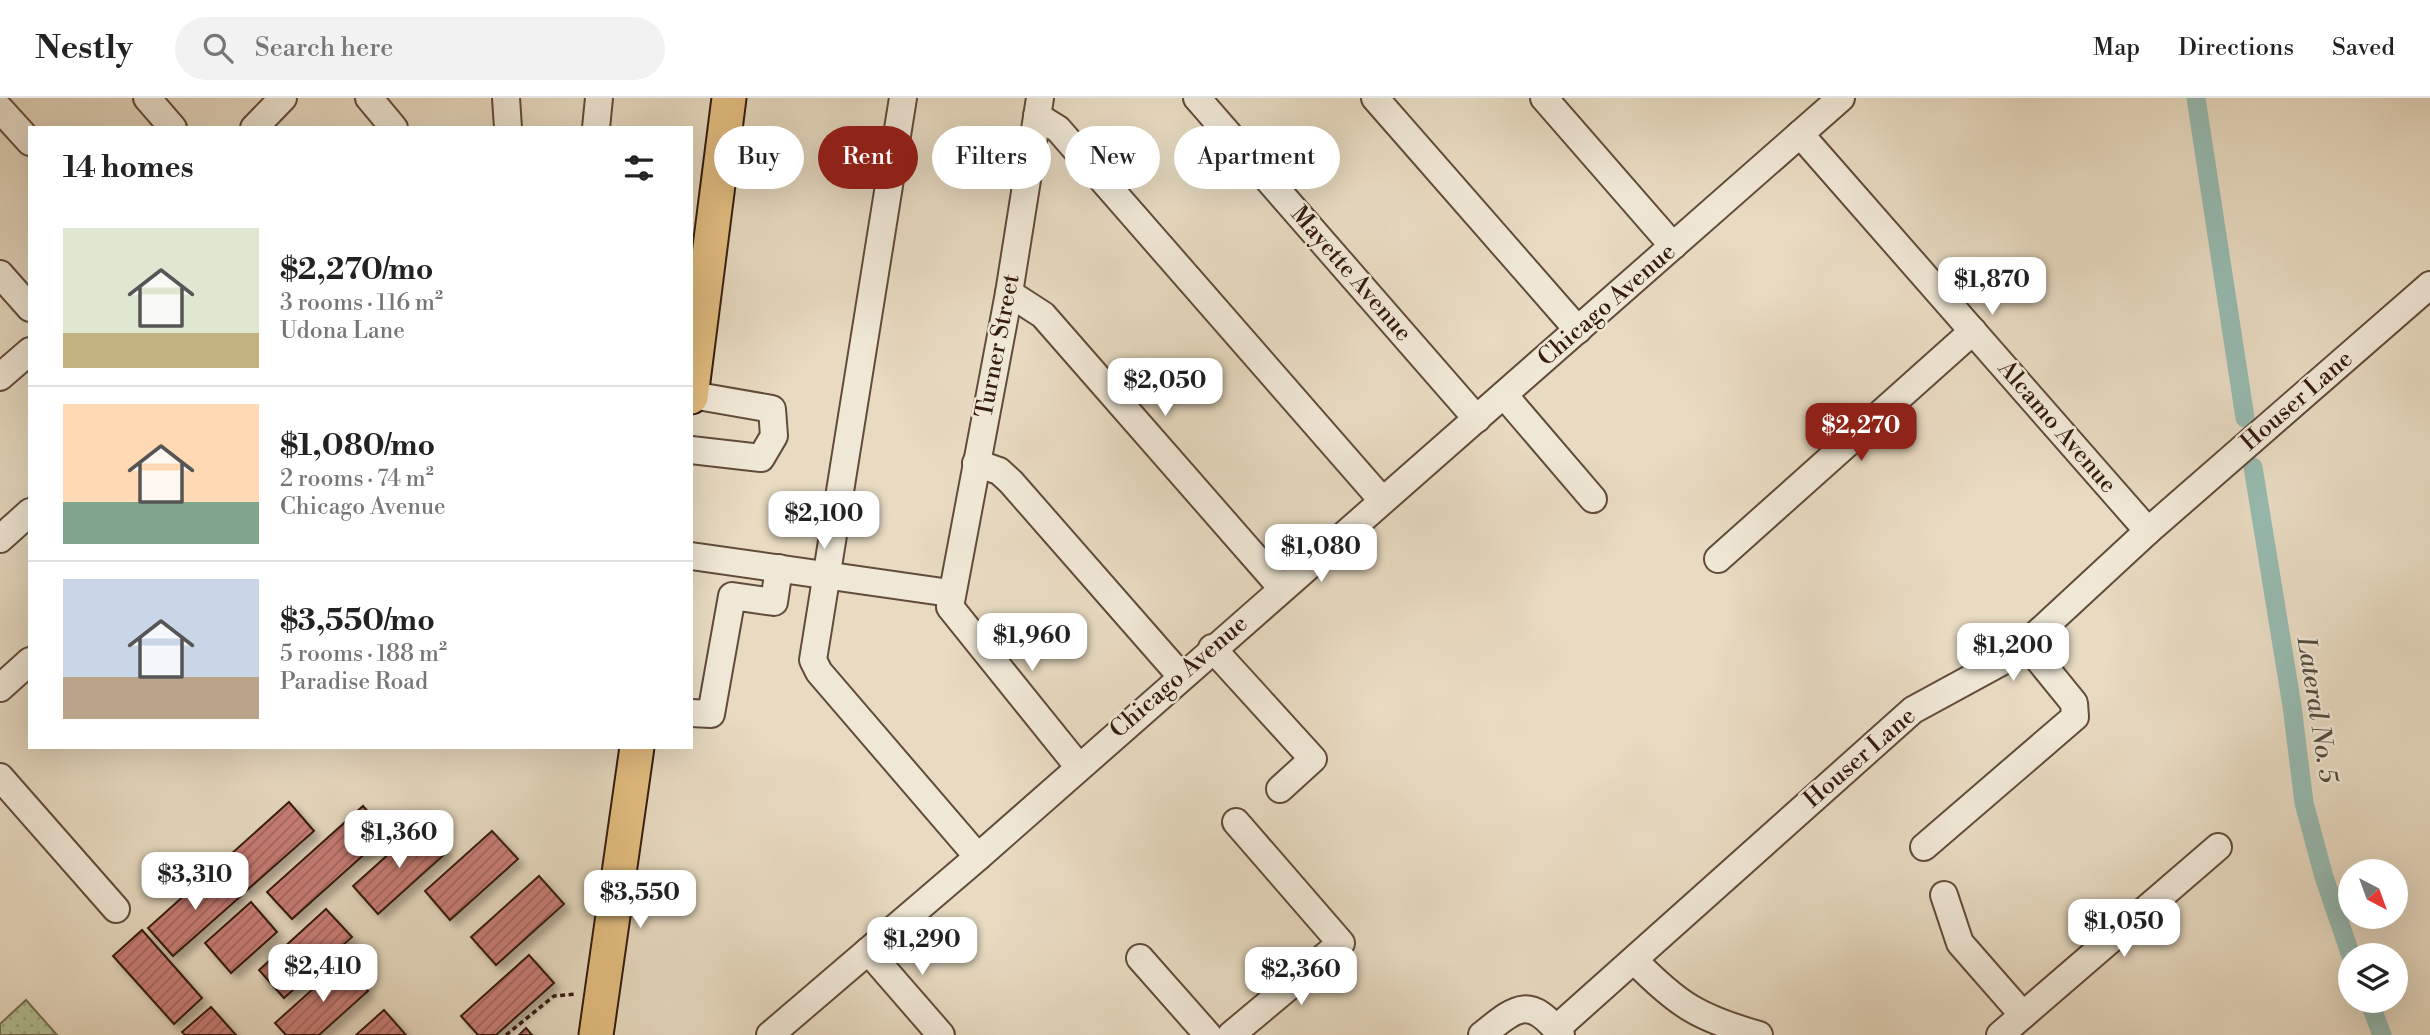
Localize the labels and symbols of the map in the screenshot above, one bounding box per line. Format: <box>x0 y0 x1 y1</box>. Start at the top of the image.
street label: Mayette Avenue <box>1284 200 1418 348</box>
street label: Chicago Avenue <box>1532 237 1682 373</box>
pin: $1,870 <box>1935 258 2049 317</box>
street label: Turner Street <box>969 271 1027 421</box>
street label: Houser Lane <box>2235 344 2359 458</box>
street label: Alcamo Avenue <box>1990 354 2123 500</box>
pin: $2,050 <box>1108 358 1222 418</box>
pin: $2,270 <box>1804 404 1918 463</box>
pin: $2,100 <box>767 491 881 551</box>
pin: $1,080 <box>1264 524 1378 584</box>
street label: Chicago Avenue <box>1104 609 1254 745</box>
pin: $1,960 <box>975 614 1089 673</box>
pin: $1,200 <box>1956 624 2070 683</box>
water label: Lateral No. 5 <box>2290 634 2344 786</box>
street label: Houser Lane <box>1798 701 1922 815</box>
pin: $1,360 <box>342 810 456 870</box>
pin: $3,310 <box>138 852 252 912</box>
north arrow <box>2338 859 2408 929</box>
pin: $3,550 <box>583 870 697 930</box>
pin: $1,050 <box>2067 900 2181 959</box>
pin: $1,290 <box>865 918 979 977</box>
pin: $2,410 <box>266 944 380 1004</box>
pin: $2,360 <box>1244 948 1358 1007</box>

